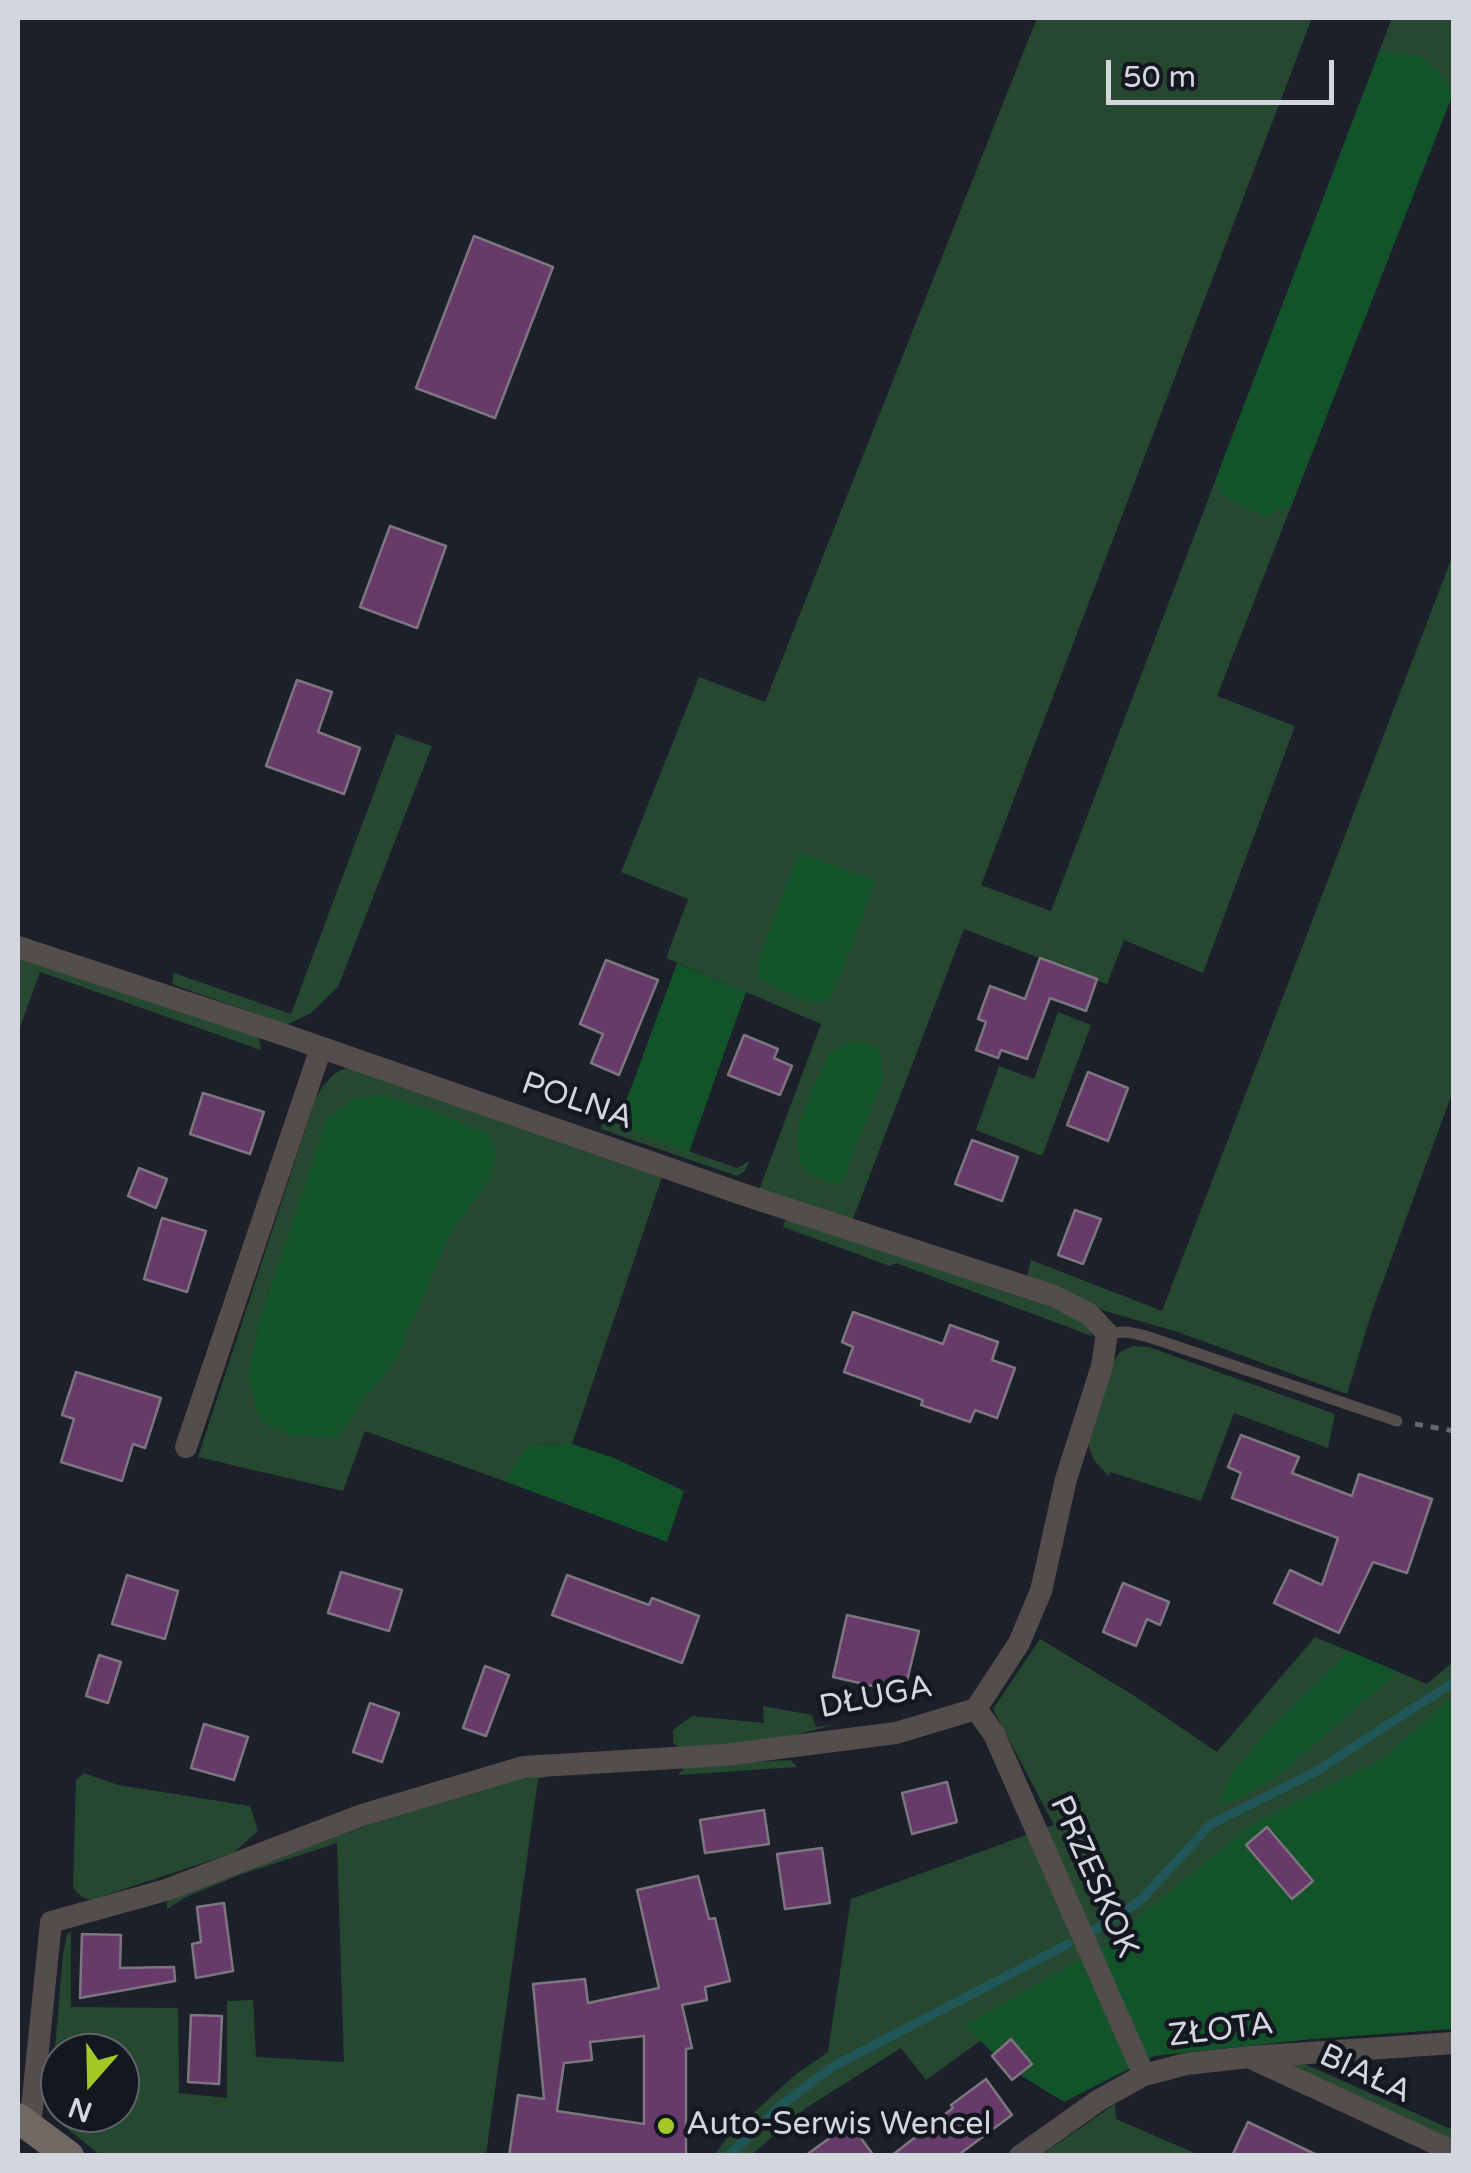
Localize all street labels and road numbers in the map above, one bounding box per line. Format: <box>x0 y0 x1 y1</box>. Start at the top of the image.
street label: POLNA <box>516 1065 638 1139</box>
street label: DŁUGA <box>816 1668 936 1728</box>
street label: PRZESKOK <box>1040 1790 1146 1964</box>
street label: ZŁOTA <box>1166 2006 1276 2056</box>
street label: BIAŁA <box>1313 2037 1417 2113</box>

